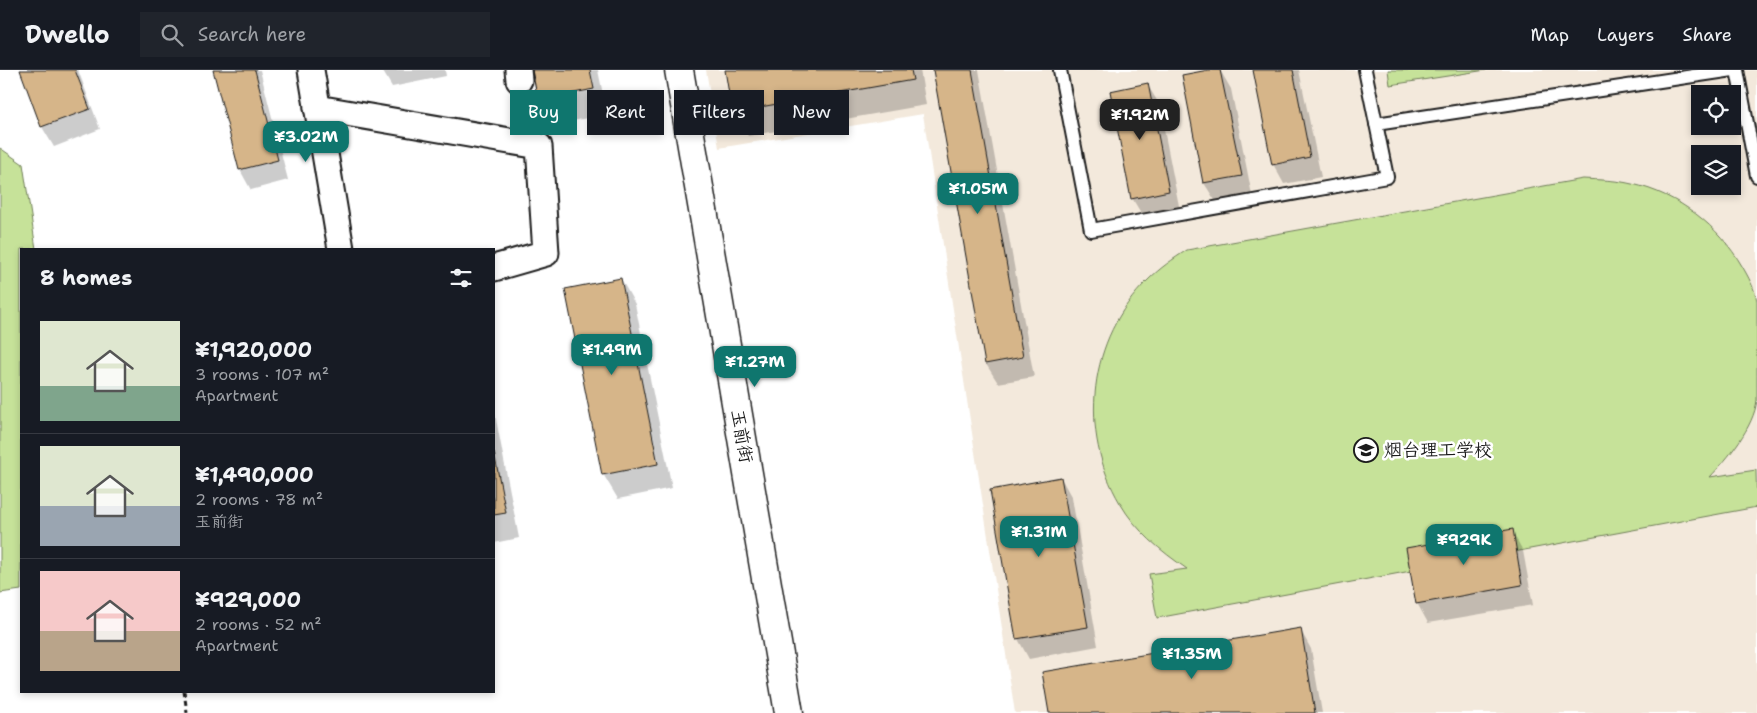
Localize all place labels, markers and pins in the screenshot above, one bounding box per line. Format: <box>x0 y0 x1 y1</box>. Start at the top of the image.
pin: ¥1.92M <box>1099 98 1181 141</box>
pin: ¥3.02M <box>265 121 347 163</box>
pin: ¥1.05M <box>937 172 1019 215</box>
pin: ¥1.49M <box>571 334 653 376</box>
pin: ¥1.27M <box>714 346 796 388</box>
school or university icon: 烟台理工学校 <box>1353 437 1379 463</box>
place label: 烟台理工学校 <box>1384 438 1492 462</box>
pin: ¥1.31M <box>998 516 1080 558</box>
pin: ¥929K <box>1429 524 1499 566</box>
pin: ¥1.35M <box>1151 638 1233 680</box>

